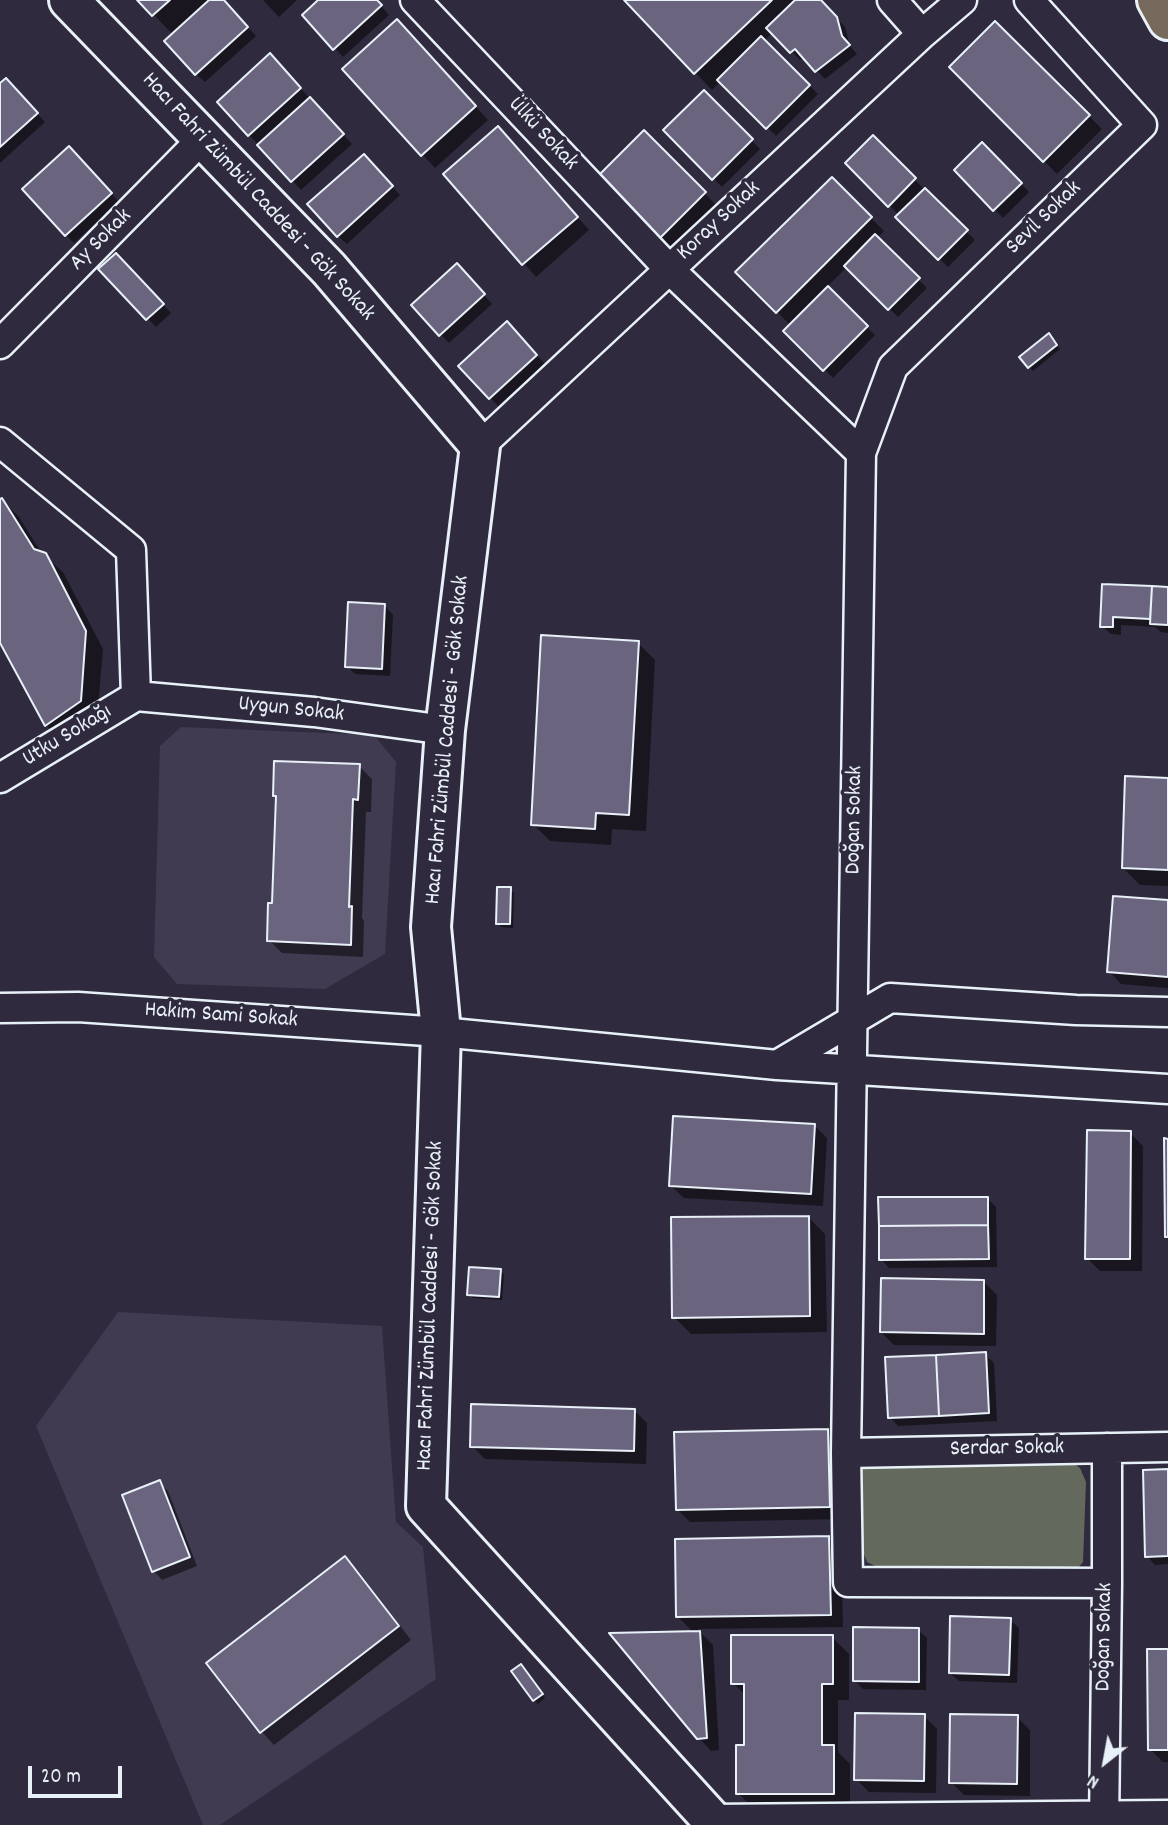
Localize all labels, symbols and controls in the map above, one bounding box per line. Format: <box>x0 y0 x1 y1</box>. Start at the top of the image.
street label: Hacı Fahri Zümbül Caddesi - Gök Sokak <box>134 68 380 328</box>
street label: Ülkü Sokak <box>501 92 583 178</box>
street label: Koray Sokak <box>672 176 768 268</box>
street label: Sevil Sokak <box>1001 176 1089 262</box>
street label: Ay Sokak <box>65 204 139 278</box>
street label: Hacı Fahri Zümbül Caddesi - Gök Sokak <box>421 574 477 906</box>
street label: Uygun Sokak <box>237 692 345 730</box>
street label: Utku Sokağı <box>18 700 118 774</box>
street label: Doğan Sokak <box>841 765 871 875</box>
street label: Hakim Sami Sokak <box>143 998 299 1036</box>
street label: Hacı Fahri Zümbül Caddesi - Gök Sokak <box>412 1141 452 1471</box>
street label: Serdar Sokak <box>950 1435 1064 1465</box>
street label: Doğan Sokak <box>1091 1582 1121 1692</box>
north arrow <box>1070 1727 1140 1797</box>
scale bar <box>32 1752 126 1796</box>
text: 20 m <box>41 1763 81 1793</box>
text: N <box>1083 1766 1105 1794</box>

